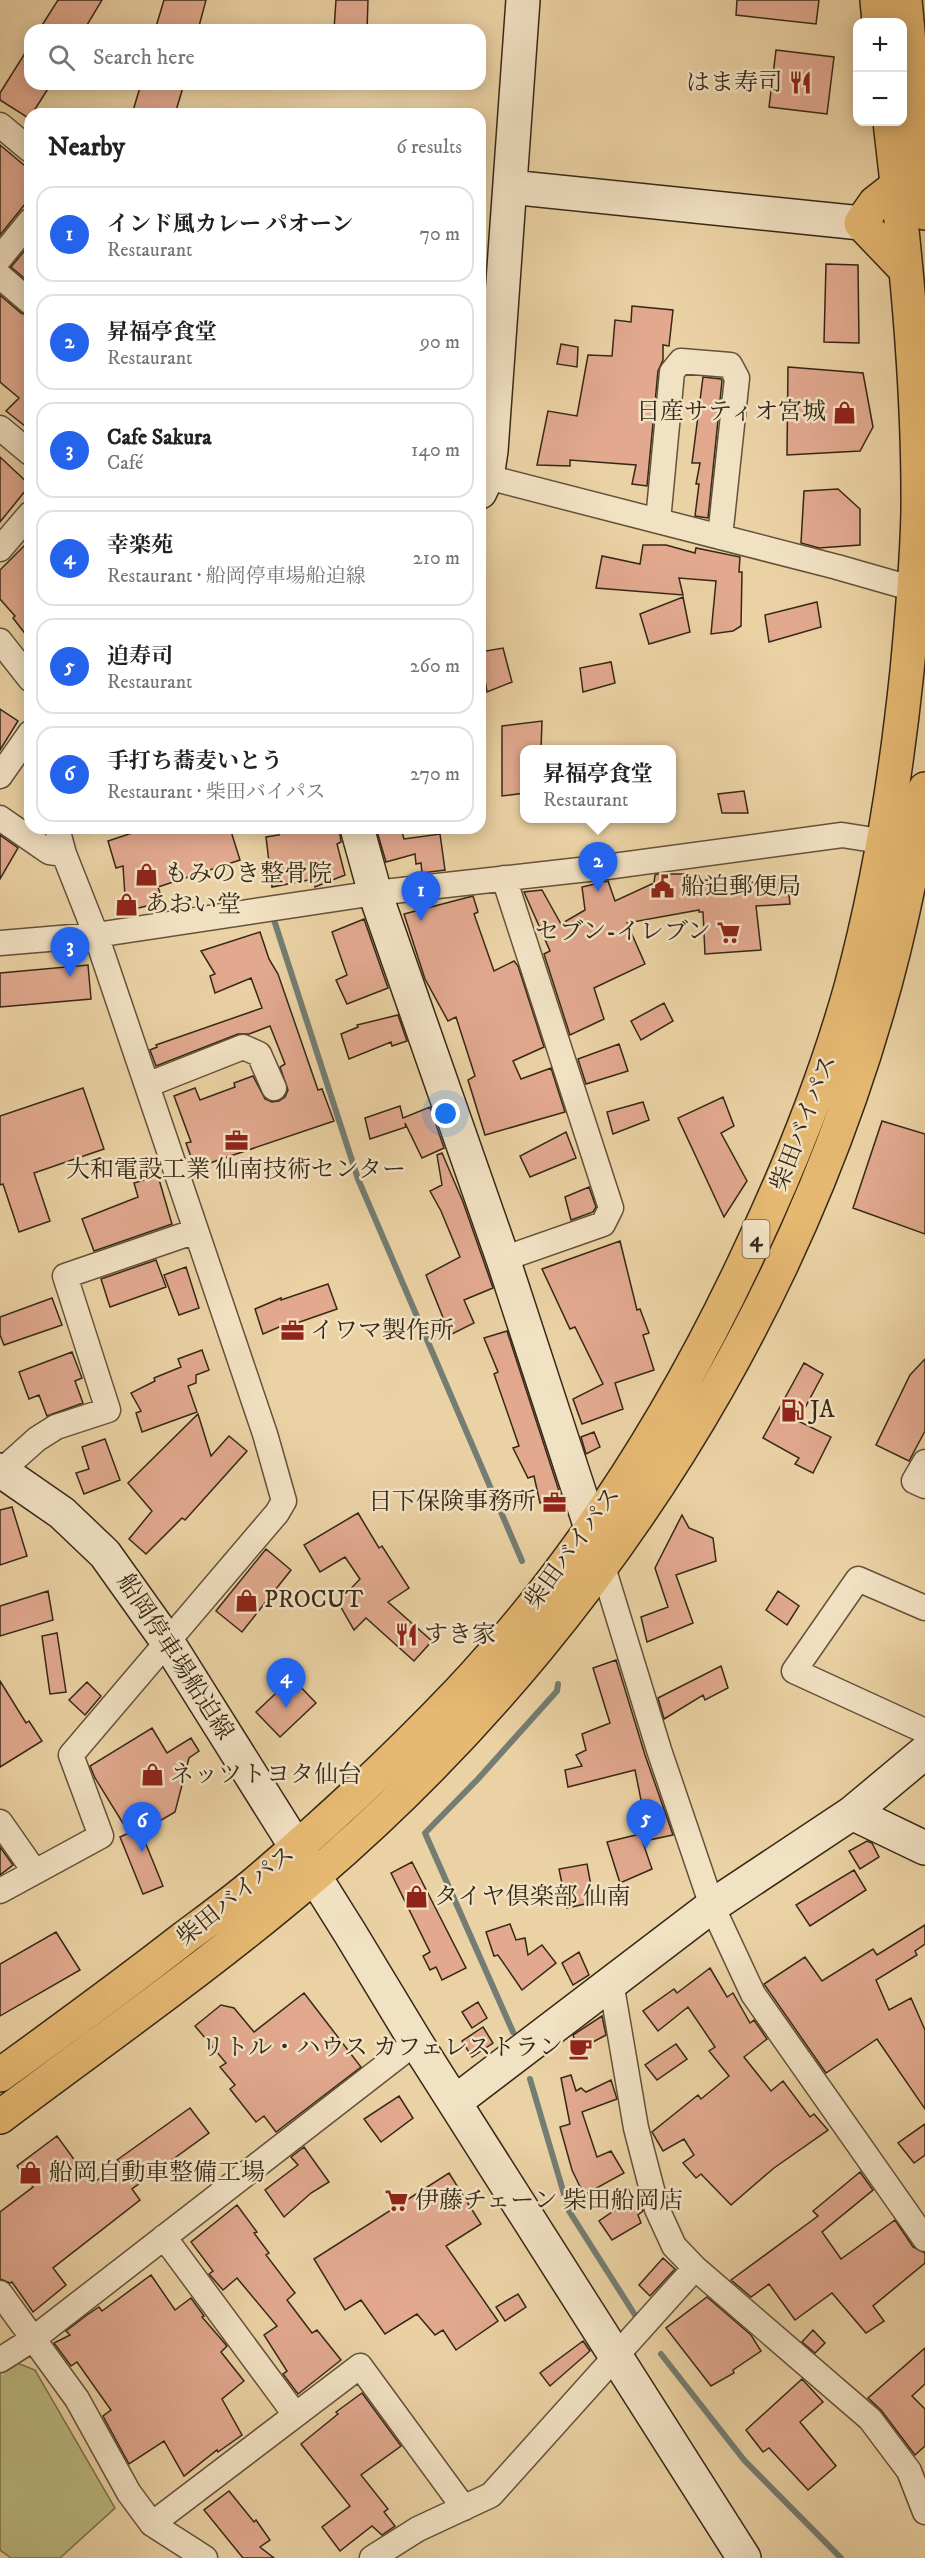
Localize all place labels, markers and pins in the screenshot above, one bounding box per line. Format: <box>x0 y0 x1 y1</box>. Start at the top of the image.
place label: はま寿司 <box>686 68 782 98</box>
restaurant icon: はま寿司 <box>787 70 813 96</box>
place label: 日産サティオ宮城 <box>636 397 826 427</box>
shop icon: 日産サティオ宮城 <box>831 399 857 425</box>
pin: 2 <box>578 842 618 892</box>
place label: もみのき整骨院 <box>164 859 332 889</box>
shop icon: もみのき整骨院 <box>133 861 159 887</box>
pin: 1 <box>402 872 440 921</box>
place label: 船迫郵便局 <box>681 872 801 902</box>
public building icon: 船迫郵便局 <box>650 874 676 900</box>
place label: あおい堂 <box>145 890 241 920</box>
shop icon: あおい堂 <box>114 892 140 918</box>
place label: セブン-イレブン <box>535 917 711 947</box>
supermarket icon: セブン-イレブン <box>716 919 742 945</box>
pin: 3 <box>50 928 90 977</box>
office icon: 大和電設工業 仙南技術センター <box>223 1127 249 1153</box>
place label: 大和電設工業 仙南技術センター <box>66 1155 406 1185</box>
place label: イワマ製作所 <box>310 1316 454 1346</box>
office icon: イワマ製作所 <box>279 1318 305 1344</box>
place label: JA <box>808 1395 835 1425</box>
fuel station icon: JA <box>779 1397 805 1423</box>
place label: 日下保険事務所 <box>368 1487 536 1517</box>
office icon: 日下保険事務所 <box>541 1489 567 1515</box>
place label: PROCUT <box>264 1585 363 1615</box>
shop icon: PROCUT <box>233 1587 259 1613</box>
place label: すき家 <box>424 1620 496 1650</box>
restaurant icon: すき家 <box>393 1622 419 1648</box>
pin: 4 <box>266 1658 306 1708</box>
place label: ネッツトヨタ仙台 <box>170 1760 362 1790</box>
shop icon: ネッツトヨタ仙台 <box>139 1762 165 1788</box>
pin: 5 <box>626 1800 666 1849</box>
pin: 6 <box>122 1802 162 1852</box>
place label: タイヤ倶楽部 仙南 <box>434 1882 631 1912</box>
shop icon: タイヤ倶楽部 仙南 <box>403 1884 429 1910</box>
place label: リトル・ハウス カフェレストラン <box>200 2033 563 2063</box>
cafe icon: リトル・ハウス カフェレストラン <box>568 2035 594 2061</box>
place label: 船岡自動車整備工場 <box>49 2158 265 2188</box>
shop icon: 船岡自動車整備工場 <box>18 2160 44 2186</box>
place label: 伊藤チェーン 柴田船岡店 <box>415 2186 683 2216</box>
supermarket icon: 伊藤チェーン 柴田船岡店 <box>384 2188 410 2214</box>

